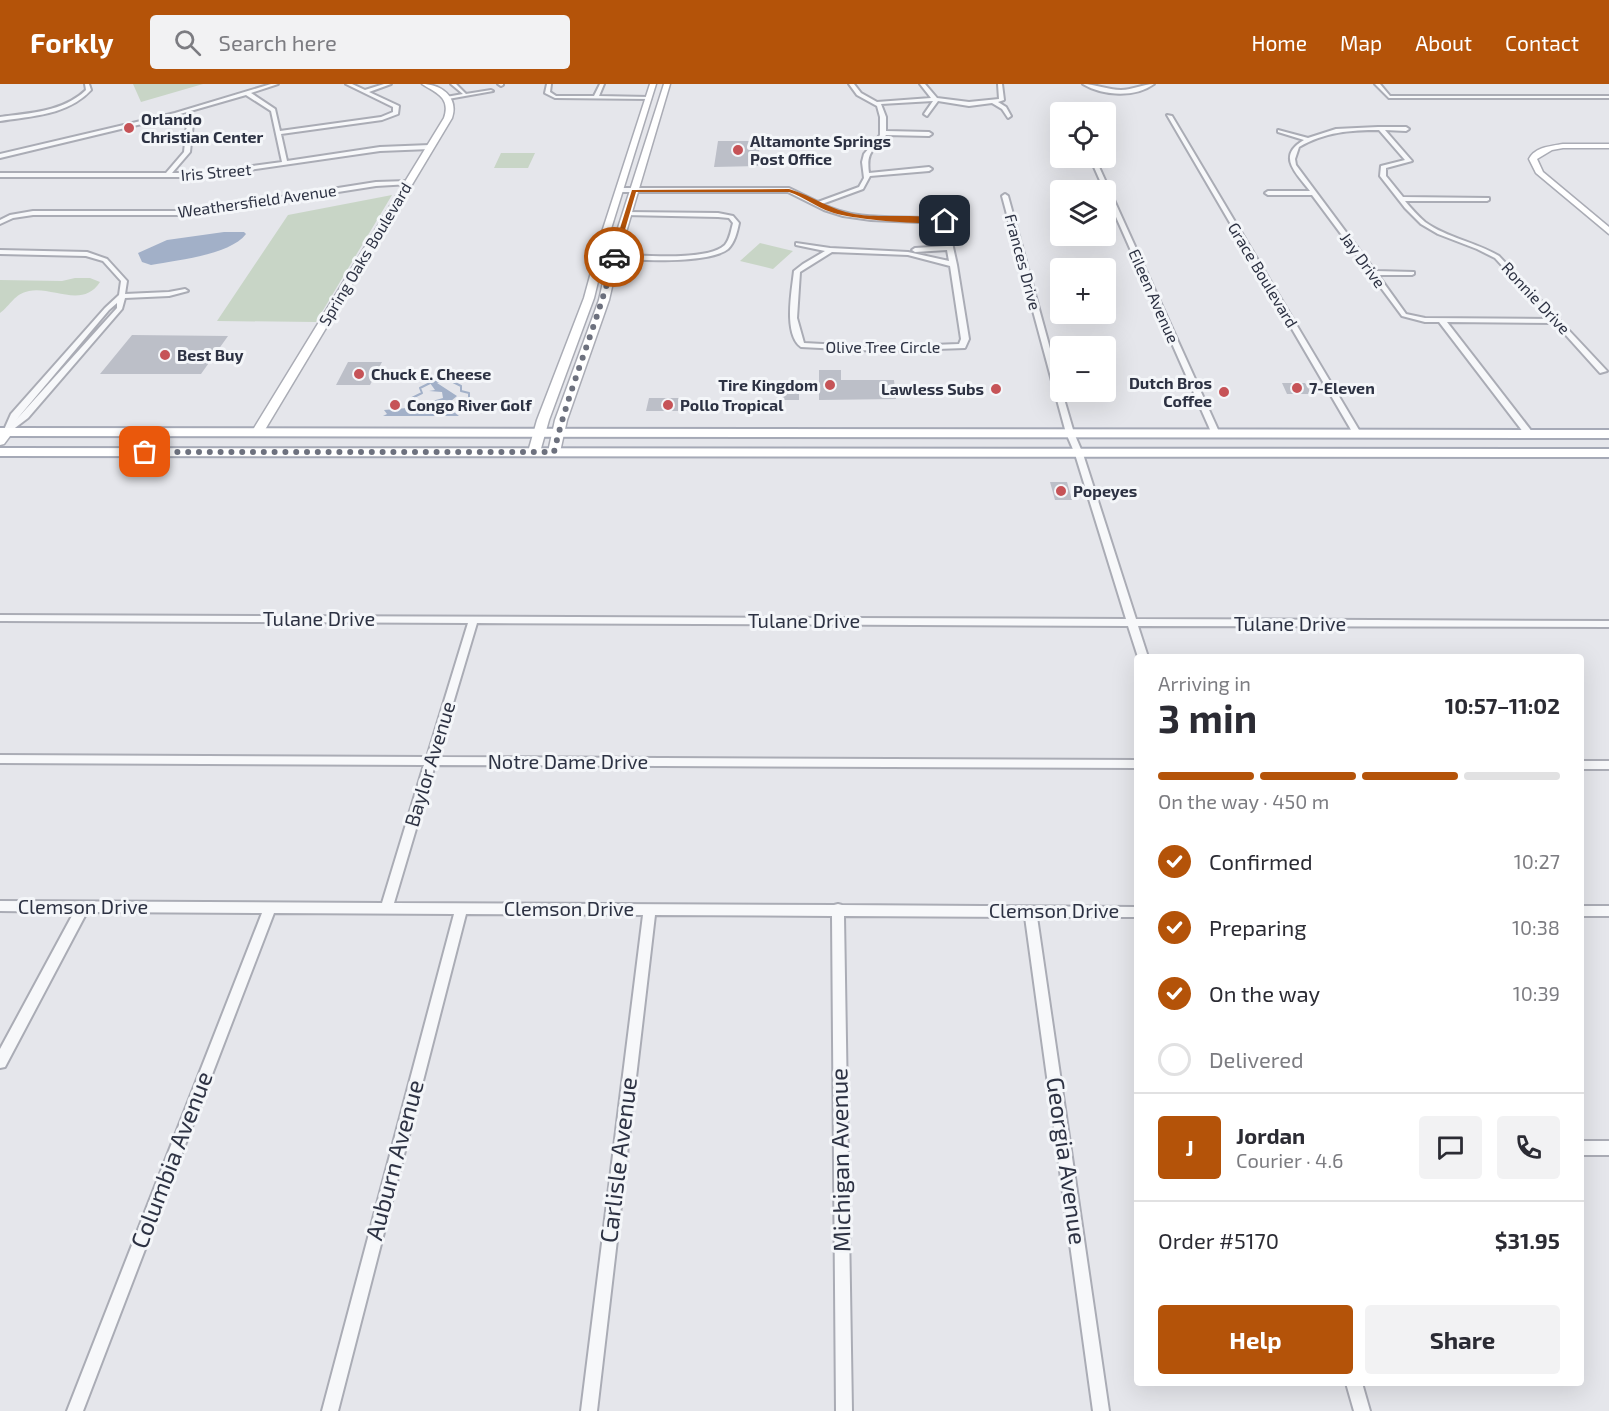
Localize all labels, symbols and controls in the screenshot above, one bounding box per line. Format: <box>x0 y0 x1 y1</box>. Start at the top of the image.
search box <box>150 15 570 69</box>
text: Forkly <box>30 25 114 59</box>
icon: search <box>171 26 204 59</box>
text: Search here <box>219 29 337 55</box>
text: Home <box>1251 30 1307 55</box>
text: Map <box>1340 30 1382 55</box>
text: About <box>1415 30 1472 55</box>
text: Contact <box>1505 30 1579 55</box>
map controls <box>1050 102 1116 402</box>
button: locate <box>1050 102 1116 168</box>
place label: Orlando Christian Center <box>141 109 264 146</box>
marker: Orlando Christian Center <box>122 121 136 135</box>
place label: Altamonte Springs Post Office <box>750 131 891 168</box>
marker: Altamonte Springs Post Office <box>731 143 745 157</box>
street label: Iris Street <box>180 159 252 184</box>
street label: Spring Oaks Boulevard <box>314 179 415 329</box>
street label: Weathersfield Avenue <box>176 180 337 221</box>
button: layers <box>1050 180 1116 246</box>
pin <box>919 195 970 246</box>
icon: home <box>928 204 961 237</box>
street label: Frances Drive <box>1002 212 1045 312</box>
street label: Grace Boulevard <box>1225 219 1302 331</box>
courier <box>584 227 644 287</box>
street label: Jay Drive <box>1337 228 1390 291</box>
icon: car <box>598 241 631 274</box>
street label: Eileen Avenue <box>1125 246 1184 346</box>
button: + <box>1050 258 1116 324</box>
street label: Ronnie Drive <box>1498 258 1575 338</box>
button: − <box>1050 336 1116 402</box>
street label: Olive Tree Circle <box>826 337 940 356</box>
place label: Best Buy <box>177 345 244 365</box>
marker: Best Buy <box>158 348 172 362</box>
place label: Chuck E. Cheese <box>371 364 491 383</box>
marker: Chuck E. Cheese <box>352 367 366 381</box>
place label: Dutch Bros Coffee <box>1129 373 1212 410</box>
place label: Tire Kingdom <box>718 375 818 394</box>
marker: Tire Kingdom <box>823 378 837 392</box>
place label: 7-Eleven <box>1309 378 1375 397</box>
place label: Lawless Subs <box>881 379 984 398</box>
marker: 7-Eleven <box>1290 381 1304 395</box>
marker: Lawless Subs <box>989 382 1003 396</box>
marker: Dutch Bros Coffee <box>1217 385 1231 399</box>
place label: Congo River Golf <box>407 395 532 414</box>
place label: Pollo Tropical <box>680 395 784 414</box>
marker: Congo River Golf <box>388 398 402 412</box>
marker: Pollo Tropical <box>661 398 675 412</box>
pin <box>119 426 170 477</box>
icon: bag <box>128 435 161 468</box>
place label: Popeyes <box>1073 481 1137 501</box>
marker: Popeyes <box>1054 484 1068 498</box>
street label: Tulane Drive <box>263 606 375 630</box>
street label: Tulane Drive <box>748 608 860 632</box>
street label: Tulane Drive <box>1234 611 1346 635</box>
text: Arriving in <box>1158 671 1251 695</box>
text: 10:57–11:02 <box>1445 692 1560 718</box>
text: 3 min <box>1158 694 1257 741</box>
street label: Baylor Avenue <box>399 698 460 829</box>
street label: Notre Dame Drive <box>488 749 648 773</box>
text: On the way · 450 m <box>1158 789 1329 813</box>
icon: check <box>1158 845 1191 878</box>
text: Confirmed <box>1209 848 1313 874</box>
text: 10:27 <box>1514 849 1560 873</box>
street label: Clemson Drive <box>18 894 148 918</box>
street label: Clemson Drive <box>504 896 634 920</box>
street label: Clemson Drive <box>989 898 1119 922</box>
icon: check <box>1158 911 1191 944</box>
text: Preparing <box>1209 914 1307 940</box>
text: 10:38 <box>1512 915 1560 939</box>
icon: check <box>1158 977 1191 1010</box>
text: On the way <box>1209 980 1320 1006</box>
text: 10:39 <box>1513 981 1560 1005</box>
text: Delivered <box>1209 1046 1304 1072</box>
street label: Columbia Avenue <box>124 1067 218 1252</box>
street label: Michigan Avenue <box>823 1068 856 1252</box>
street label: Carlisle Avenue <box>593 1075 642 1244</box>
street label: Georgia Avenue <box>1041 1075 1094 1246</box>
street label: Auburn Avenue <box>358 1076 429 1243</box>
button: chat <box>1419 1116 1482 1179</box>
button: phone <box>1497 1116 1560 1179</box>
text: Jordan <box>1236 1122 1305 1148</box>
text: J <box>1185 1134 1194 1160</box>
text: Courier · 4.6 <box>1236 1148 1343 1172</box>
text: Order #5170 <box>1158 1227 1279 1253</box>
text: $31.95 <box>1495 1227 1560 1253</box>
button: Help <box>1158 1305 1353 1374</box>
button: Share <box>1365 1305 1560 1374</box>

